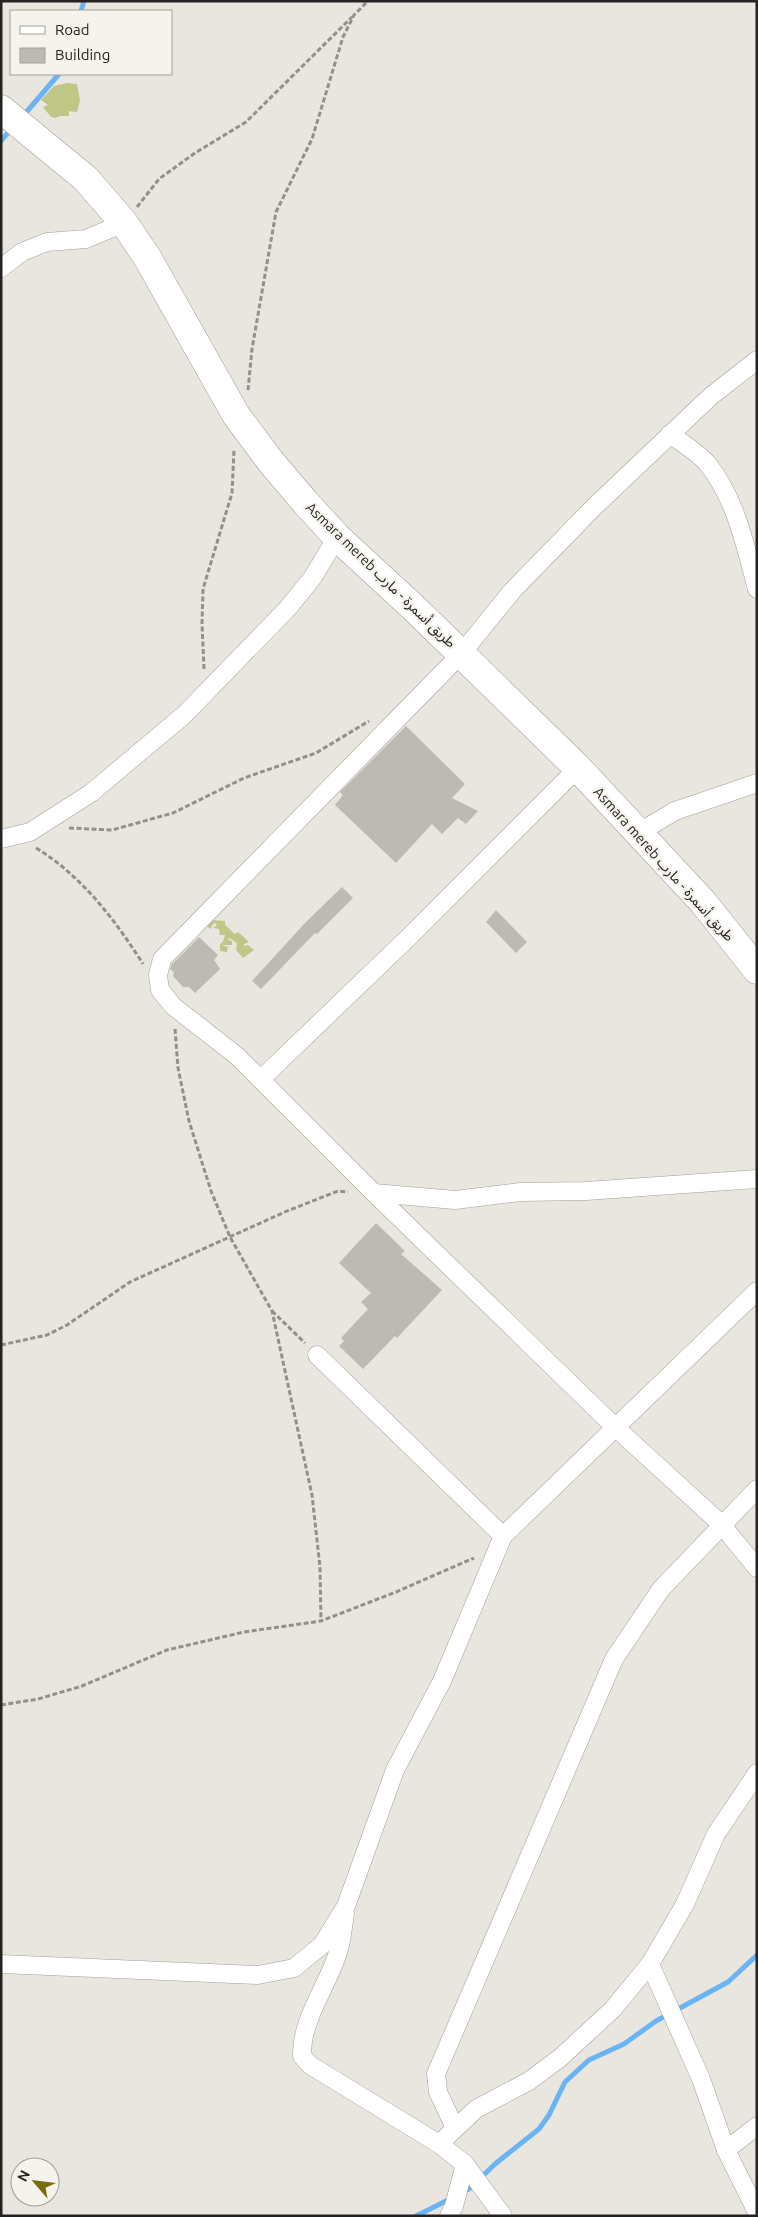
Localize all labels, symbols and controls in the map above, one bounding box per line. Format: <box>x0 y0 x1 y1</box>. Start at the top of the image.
legend <box>10 10 172 75</box>
text: Road <box>55 21 90 38</box>
text: Building <box>55 46 110 63</box>
street label: Asmara mereb طريق أسمرة - مارب <box>301 499 460 652</box>
street label: Asmara mereb طريق أسمرة - مارب <box>589 783 738 946</box>
north arrow <box>10 2157 60 2207</box>
text: N <box>14 2168 33 2184</box>

